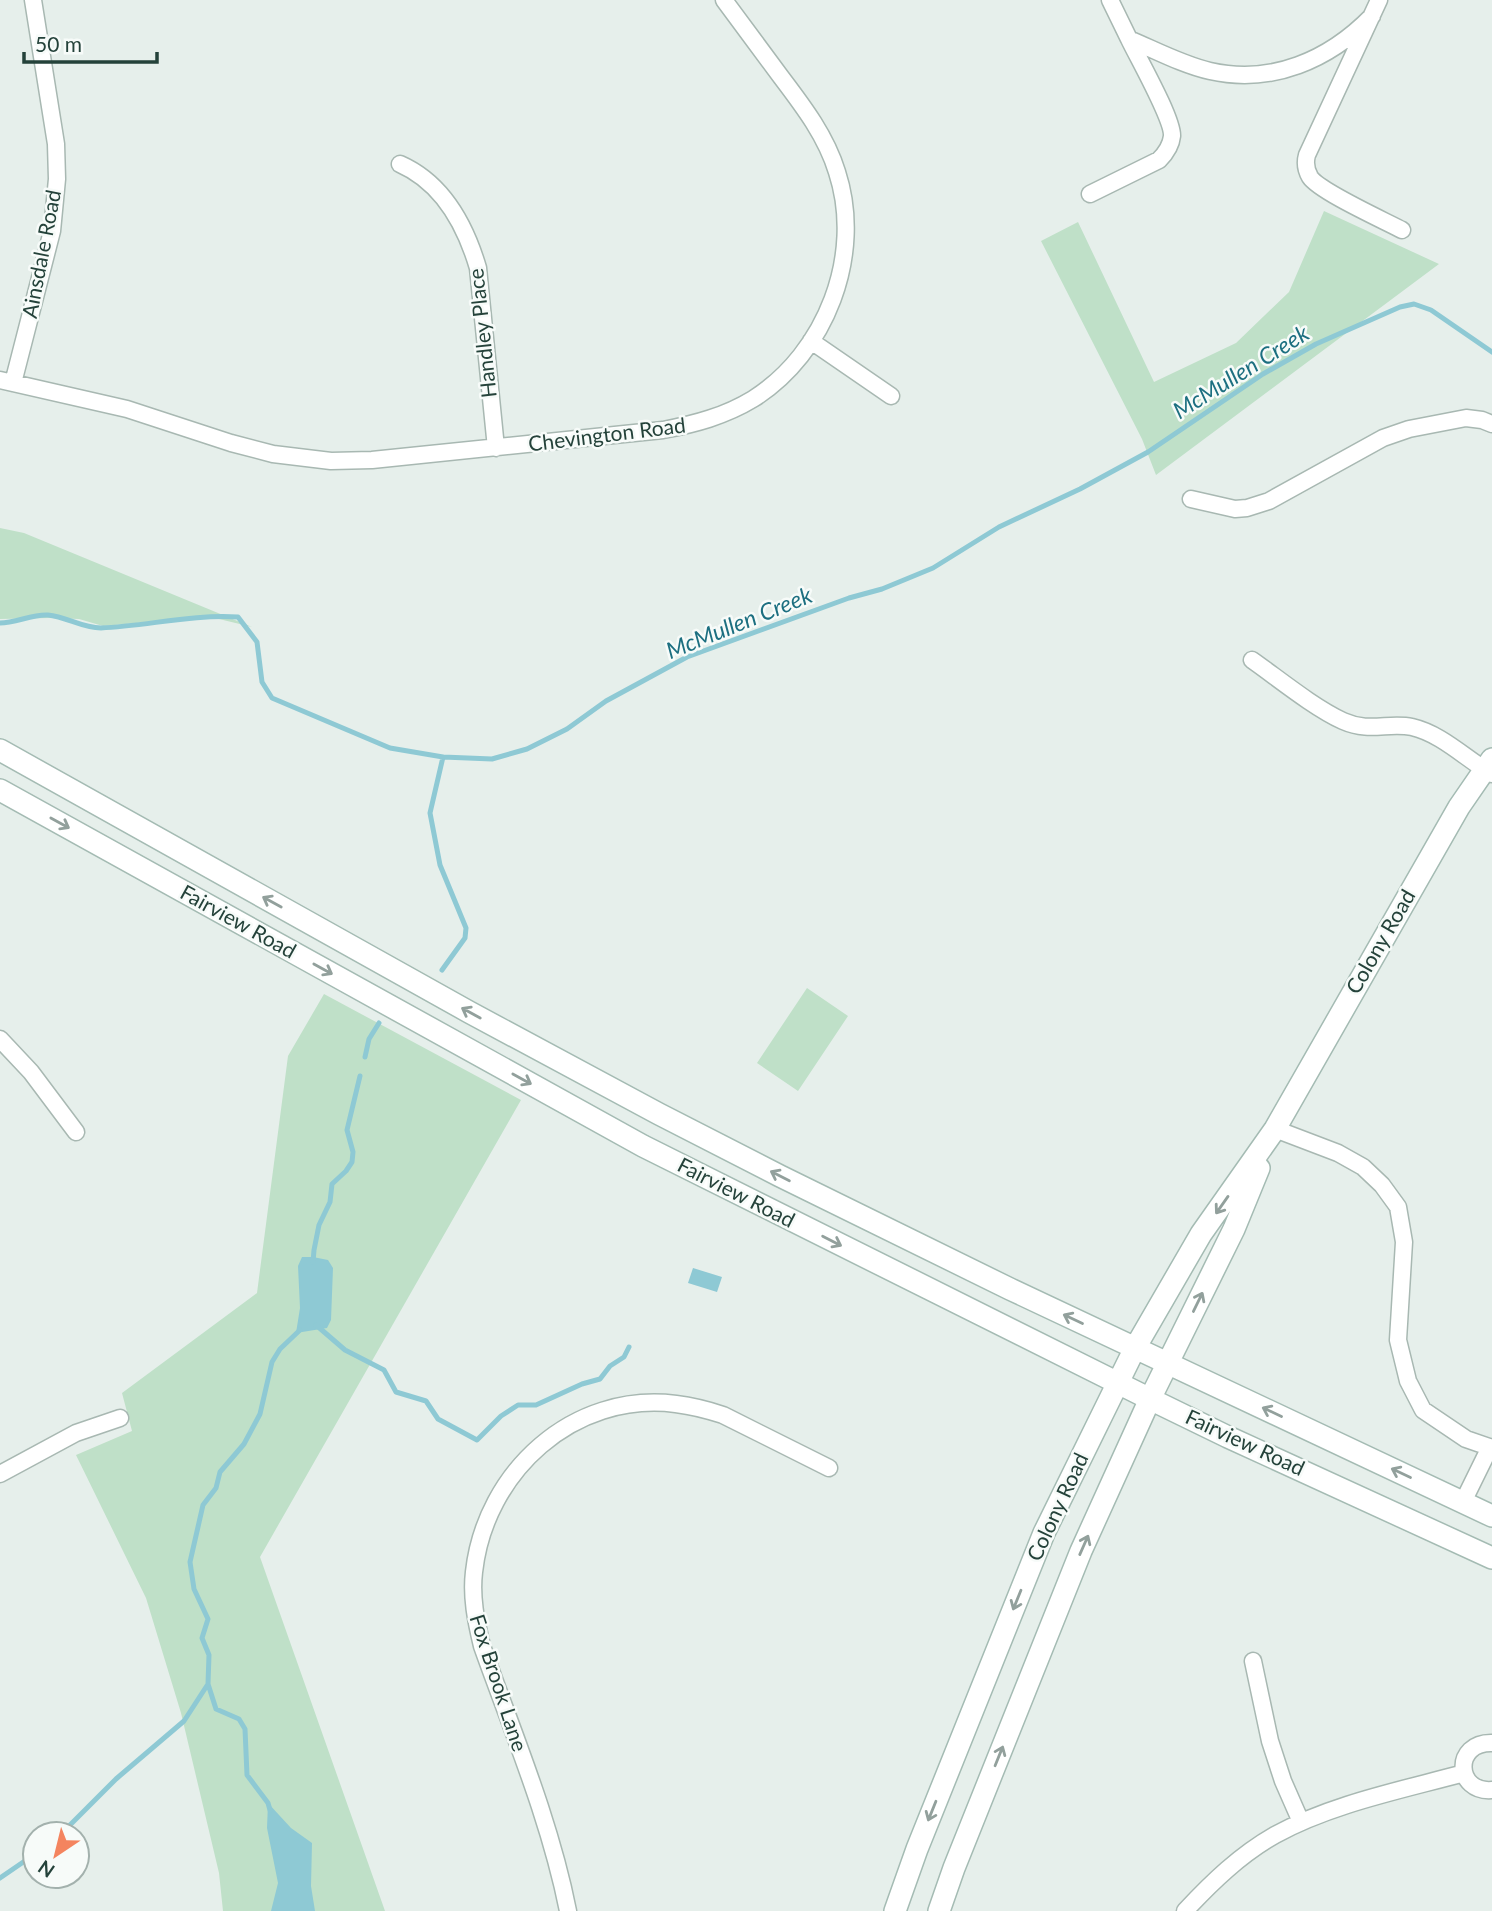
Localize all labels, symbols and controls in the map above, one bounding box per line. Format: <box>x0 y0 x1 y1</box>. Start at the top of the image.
scale bar <box>24 21 158 65</box>
text: 50 m <box>35 31 82 56</box>
street label: Ainsdale Road <box>16 187 65 320</box>
street label: Handley Place <box>462 267 501 399</box>
water label: McMullen Creek <box>1167 318 1315 424</box>
street label: Chevington Road <box>527 411 687 456</box>
water label: McMullen Creek <box>662 580 817 664</box>
one-way arrow <box>49 816 69 830</box>
street label: Fairview Road <box>177 879 301 963</box>
street label: Colony Road <box>1340 885 1420 998</box>
one-way arrow <box>263 895 283 909</box>
one-way arrow <box>312 962 333 976</box>
one-way arrow <box>461 1006 482 1019</box>
one-way arrow <box>511 1073 532 1086</box>
street label: Fairview Road <box>674 1151 800 1232</box>
one-way arrow <box>771 1169 791 1183</box>
one-way arrow <box>1215 1195 1229 1214</box>
one-way arrow <box>821 1234 842 1248</box>
one-way arrow <box>1191 1292 1205 1313</box>
one-way arrow <box>1063 1312 1084 1325</box>
street label: Fairview Road <box>1182 1403 1309 1480</box>
one-way arrow <box>1262 1405 1283 1418</box>
street label: Colony Road <box>1021 1448 1093 1564</box>
one-way arrow <box>1391 1465 1412 1479</box>
one-way arrow <box>1078 1535 1091 1556</box>
one-way arrow <box>1010 1588 1023 1610</box>
street label: Fox Brook Lane <box>465 1611 533 1754</box>
one-way arrow <box>993 1746 1006 1767</box>
one-way arrow <box>925 1799 938 1821</box>
north arrow <box>21 1820 91 1890</box>
text: N <box>33 1856 59 1883</box>

